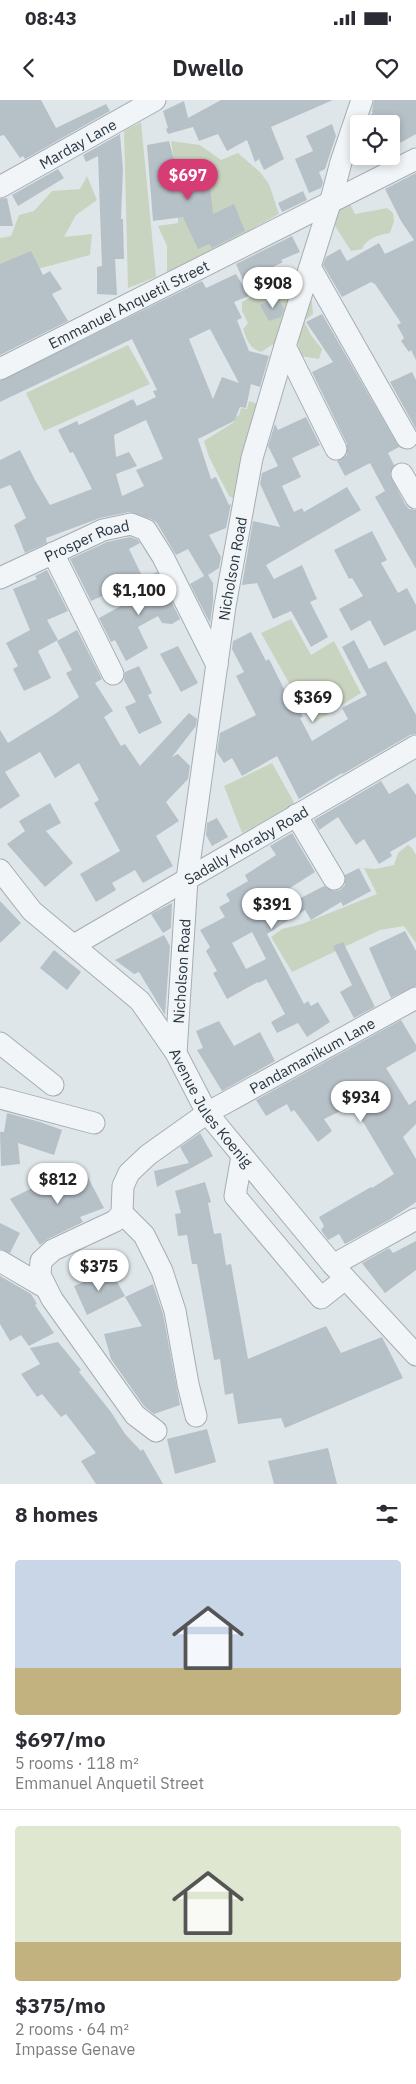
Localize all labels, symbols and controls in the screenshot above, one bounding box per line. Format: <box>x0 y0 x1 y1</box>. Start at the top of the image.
text: 08:43 <box>25 6 77 30</box>
text: Dwello <box>172 53 244 82</box>
icon: back <box>15 54 43 82</box>
icon: heart <box>373 54 401 82</box>
street label: Marday Lane <box>36 114 120 173</box>
map controls <box>350 115 400 165</box>
button: locate <box>350 115 400 165</box>
pin: $697 <box>158 158 218 201</box>
text: $697 <box>169 165 207 185</box>
street label: Emmanuel Anquetil Street <box>45 256 212 353</box>
pin: $908 <box>243 266 303 309</box>
text: $908 <box>254 273 292 293</box>
street label: Prosper Road <box>41 515 131 566</box>
street label: Nicholson Road <box>214 515 251 622</box>
pin: $1,100 <box>98 574 180 616</box>
text: $1,100 <box>113 580 165 600</box>
pin: $369 <box>283 680 343 723</box>
text: $369 <box>294 687 332 707</box>
street label: Sadally Moraby Road <box>180 801 312 889</box>
pin: $391 <box>242 888 302 930</box>
text: $391 <box>253 894 291 914</box>
street label: Nicholson Road <box>168 918 194 1024</box>
street label: Pandamanikum Lane <box>246 1013 378 1098</box>
street label: Avenue Jules Koenig <box>166 1045 257 1171</box>
pin: $934 <box>331 1080 391 1123</box>
text: $934 <box>342 1087 380 1107</box>
pin: $812 <box>28 1162 88 1205</box>
text: $812 <box>39 1169 77 1189</box>
pin: $375 <box>69 1250 129 1292</box>
text: $375 <box>80 1256 118 1276</box>
text: 8 homes <box>15 1500 98 1528</box>
icon: filters <box>373 1500 401 1528</box>
icon: home <box>163 1593 253 1683</box>
text: $697/mo <box>15 1725 106 1753</box>
text: 5 rooms · 118 m² <box>15 1753 139 1773</box>
text: Emmanuel Anquetil Street <box>15 1773 204 1793</box>
icon: home <box>163 1858 253 1948</box>
text: $375/mo <box>15 1991 106 2019</box>
text: 2 rooms · 64 m² <box>15 2019 129 2039</box>
text: Impasse Genave <box>15 2039 135 2059</box>

